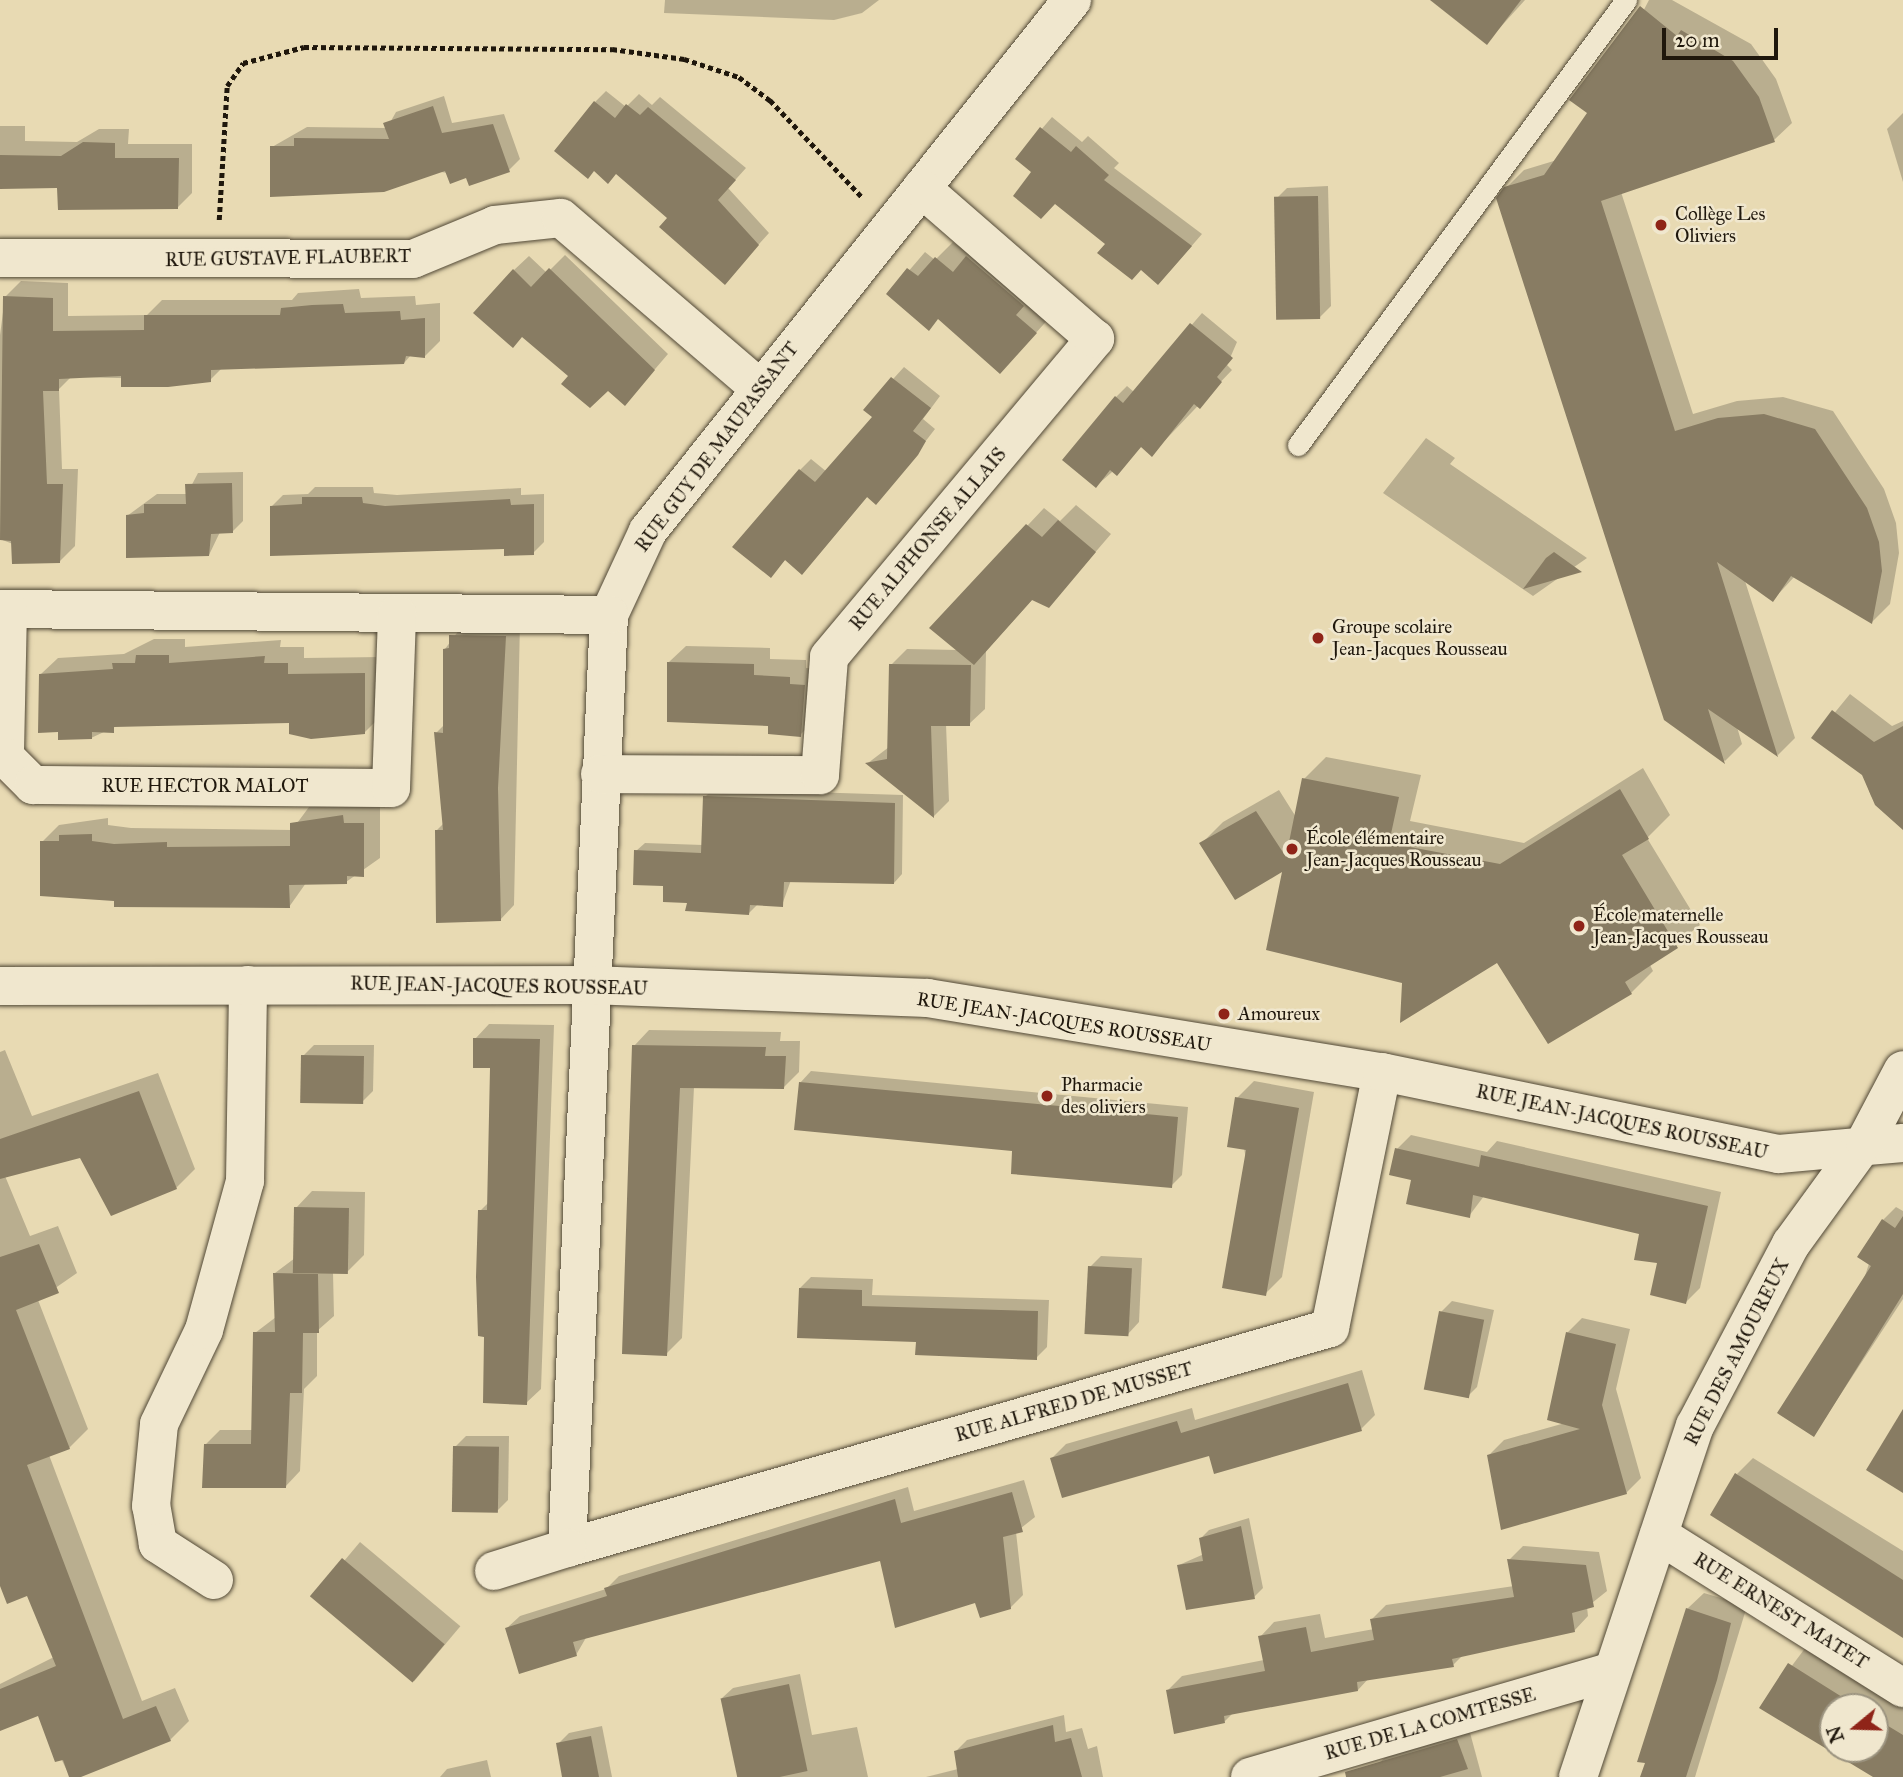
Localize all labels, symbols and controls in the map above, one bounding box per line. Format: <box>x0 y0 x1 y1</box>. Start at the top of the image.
scale bar <box>1665 14 1780 58</box>
text: 20 m <box>1675 27 1720 53</box>
place label: Collège Les Oliviers <box>1675 203 1765 247</box>
marker: Collège Les Oliviers <box>1653 217 1669 233</box>
street label: RUE GUSTAVE FLAUBERT <box>165 244 411 272</box>
street label: RUE GUY DE MAUPASSANT <box>631 338 803 556</box>
street label: RUE ALPHONSE ALLAIS <box>845 443 1011 635</box>
place label: Groupe scolaire Jean-Jacques Rousseau <box>1332 616 1508 660</box>
marker: Groupe scolaire Jean-Jacques Rousseau <box>1310 630 1326 646</box>
street label: RUE HECTOR MALOT <box>101 775 309 797</box>
place label: École élémentaire Jean-Jacques Rousseau <box>1306 827 1482 871</box>
marker: École élémentaire Jean-Jacques Rousseau <box>1284 841 1300 857</box>
place label: École maternelle Jean-Jacques Rousseau <box>1593 904 1769 948</box>
marker: École maternelle Jean-Jacques Rousseau <box>1571 918 1587 934</box>
street label: RUE JEAN-JACQUES ROUSSEAU <box>350 972 648 1000</box>
street label: RUE JEAN-JACQUES ROUSSEAU <box>915 987 1213 1057</box>
place label: Amoureux <box>1238 1003 1320 1025</box>
marker: Amoureux <box>1216 1006 1232 1022</box>
place label: Pharmacie des oliviers <box>1061 1074 1146 1118</box>
street label: RUE JEAN-JACQUES ROUSSEAU <box>1474 1080 1770 1164</box>
marker: Pharmacie des oliviers <box>1039 1088 1055 1104</box>
street label: RUE DES AMOUREUX <box>1680 1255 1794 1449</box>
street label: RUE ALFRED DE MUSSET <box>953 1357 1195 1447</box>
street label: RUE ERNEST MATET <box>1689 1548 1873 1674</box>
street label: RUE DE LA COMTESSE <box>1322 1683 1538 1765</box>
north arrow <box>1819 1693 1889 1763</box>
text: N <box>1822 1723 1849 1746</box>

